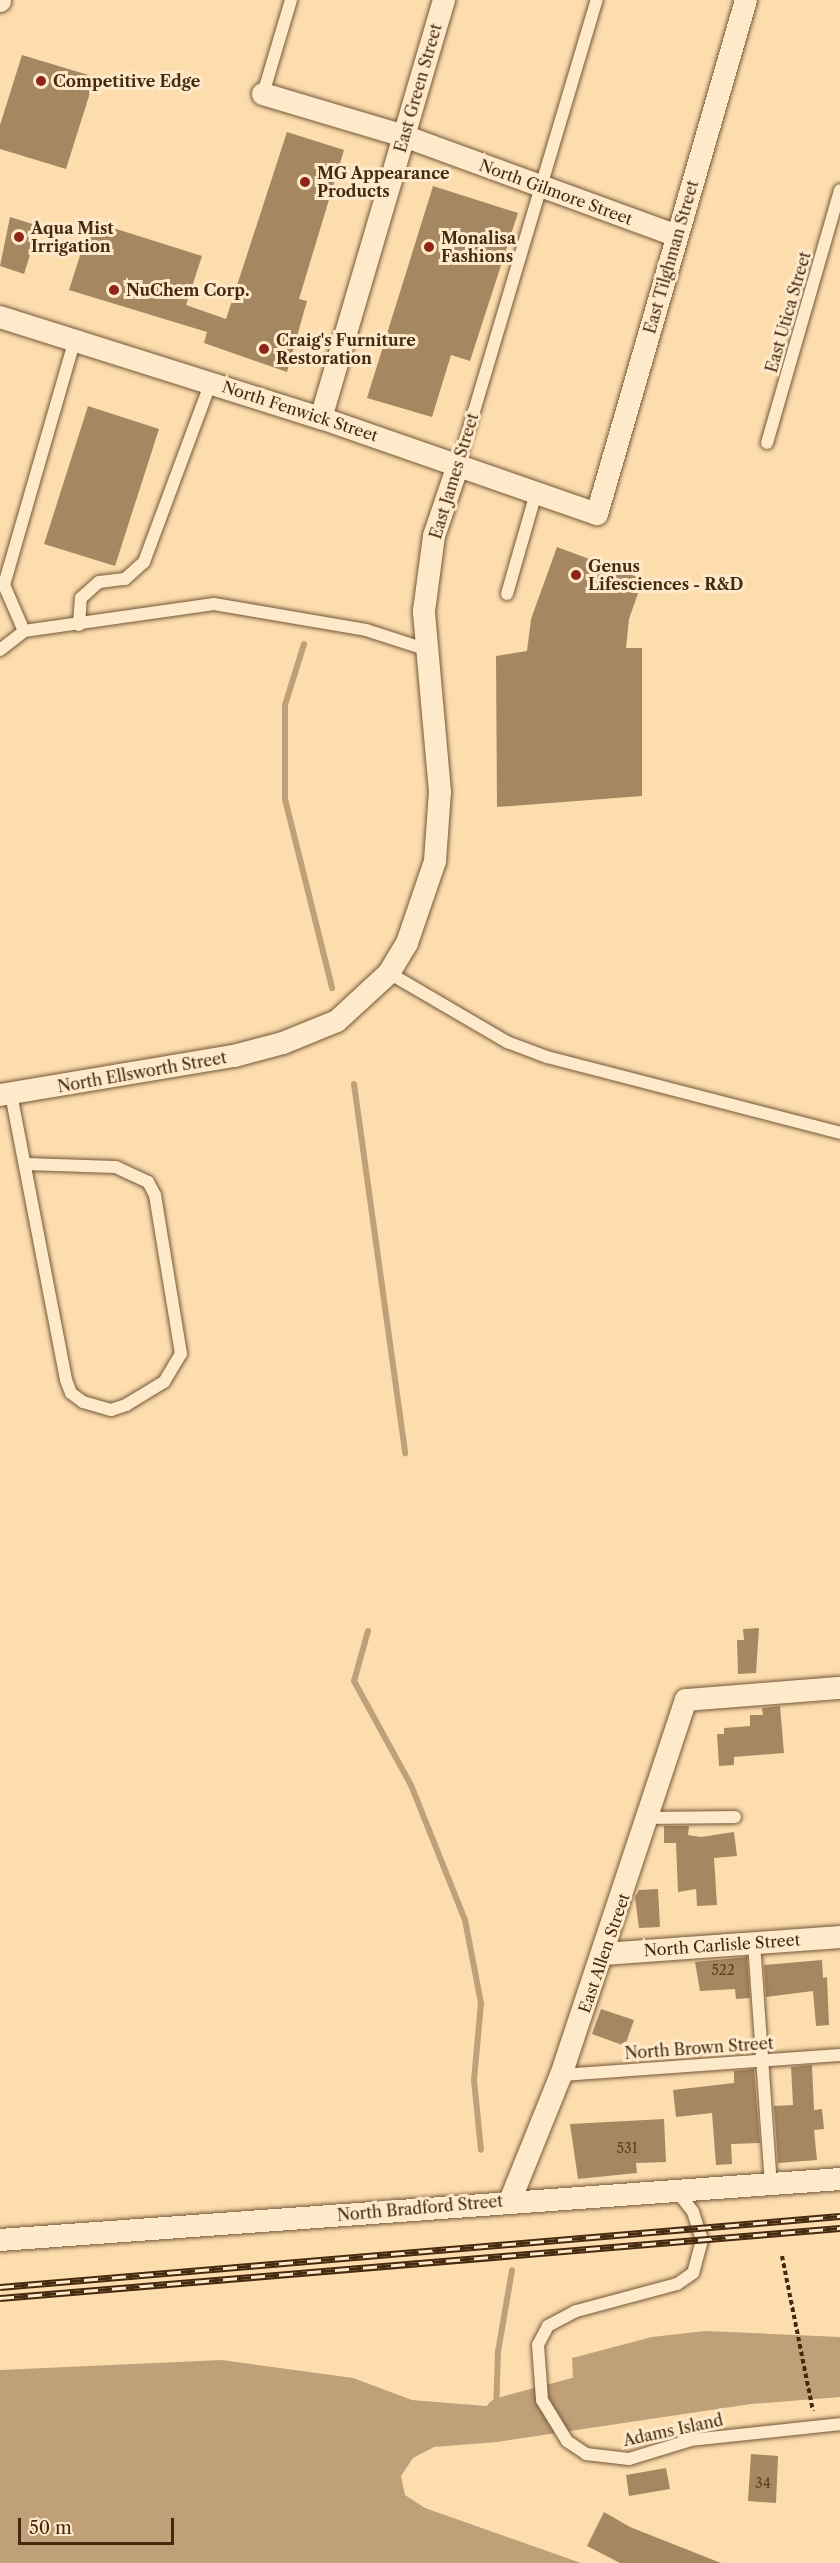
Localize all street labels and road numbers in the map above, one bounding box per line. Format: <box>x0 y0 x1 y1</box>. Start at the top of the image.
street label: East Green Street <box>390 21 446 155</box>
street label: North Gilmore Street <box>477 155 635 229</box>
street label: East Tilghman Street <box>640 178 702 336</box>
street label: East Utica Street <box>762 249 814 375</box>
street label: North Fenwick Street <box>220 377 380 445</box>
street label: East James Street <box>426 411 482 541</box>
street label: North Ellsworth Street <box>56 1048 228 1096</box>
street label: East Allen Street <box>574 1890 634 2016</box>
street label: North Carlisle Street <box>643 1930 801 1960</box>
street label: North Brown Street <box>624 2033 774 2063</box>
street label: North Bradford Street <box>336 2191 504 2225</box>
street label: Adams Island <box>621 2410 725 2450</box>

